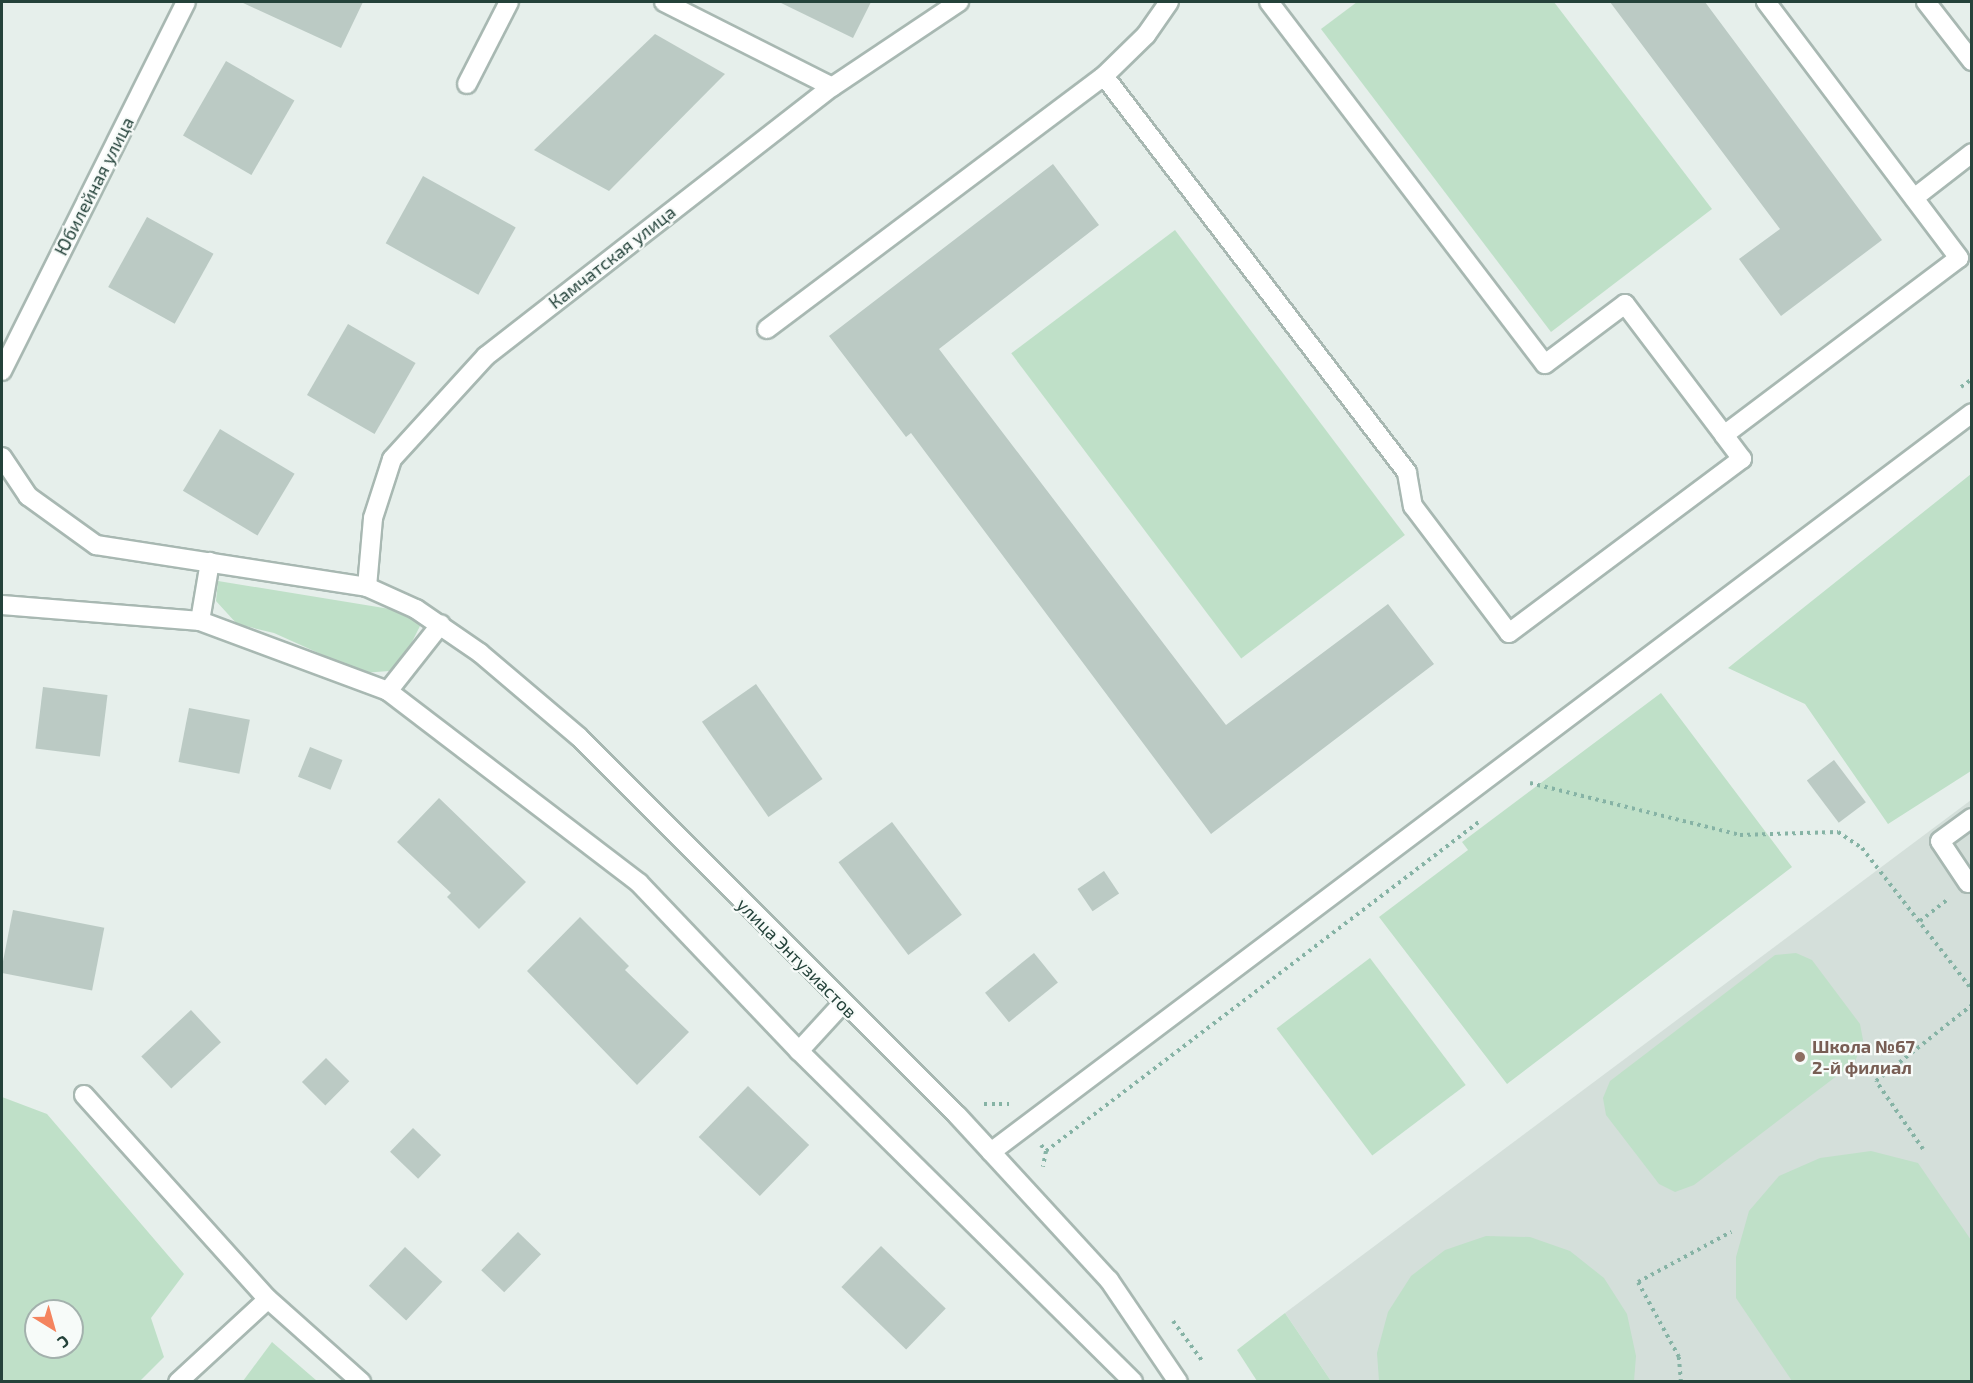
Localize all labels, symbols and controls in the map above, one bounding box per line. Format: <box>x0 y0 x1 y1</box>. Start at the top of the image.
street label: Юбилейная улица <box>50 113 138 259</box>
street label: Камчатская улица <box>544 201 680 313</box>
street label: улица Энтузиастов <box>733 894 861 1022</box>
place label: Школа №67 2-й филиал <box>1812 1036 1915 1078</box>
marker: Школа №67 2-й филиал <box>1793 1050 1807 1064</box>
north arrow <box>24 1299 84 1359</box>
text: С <box>54 1332 73 1353</box>

